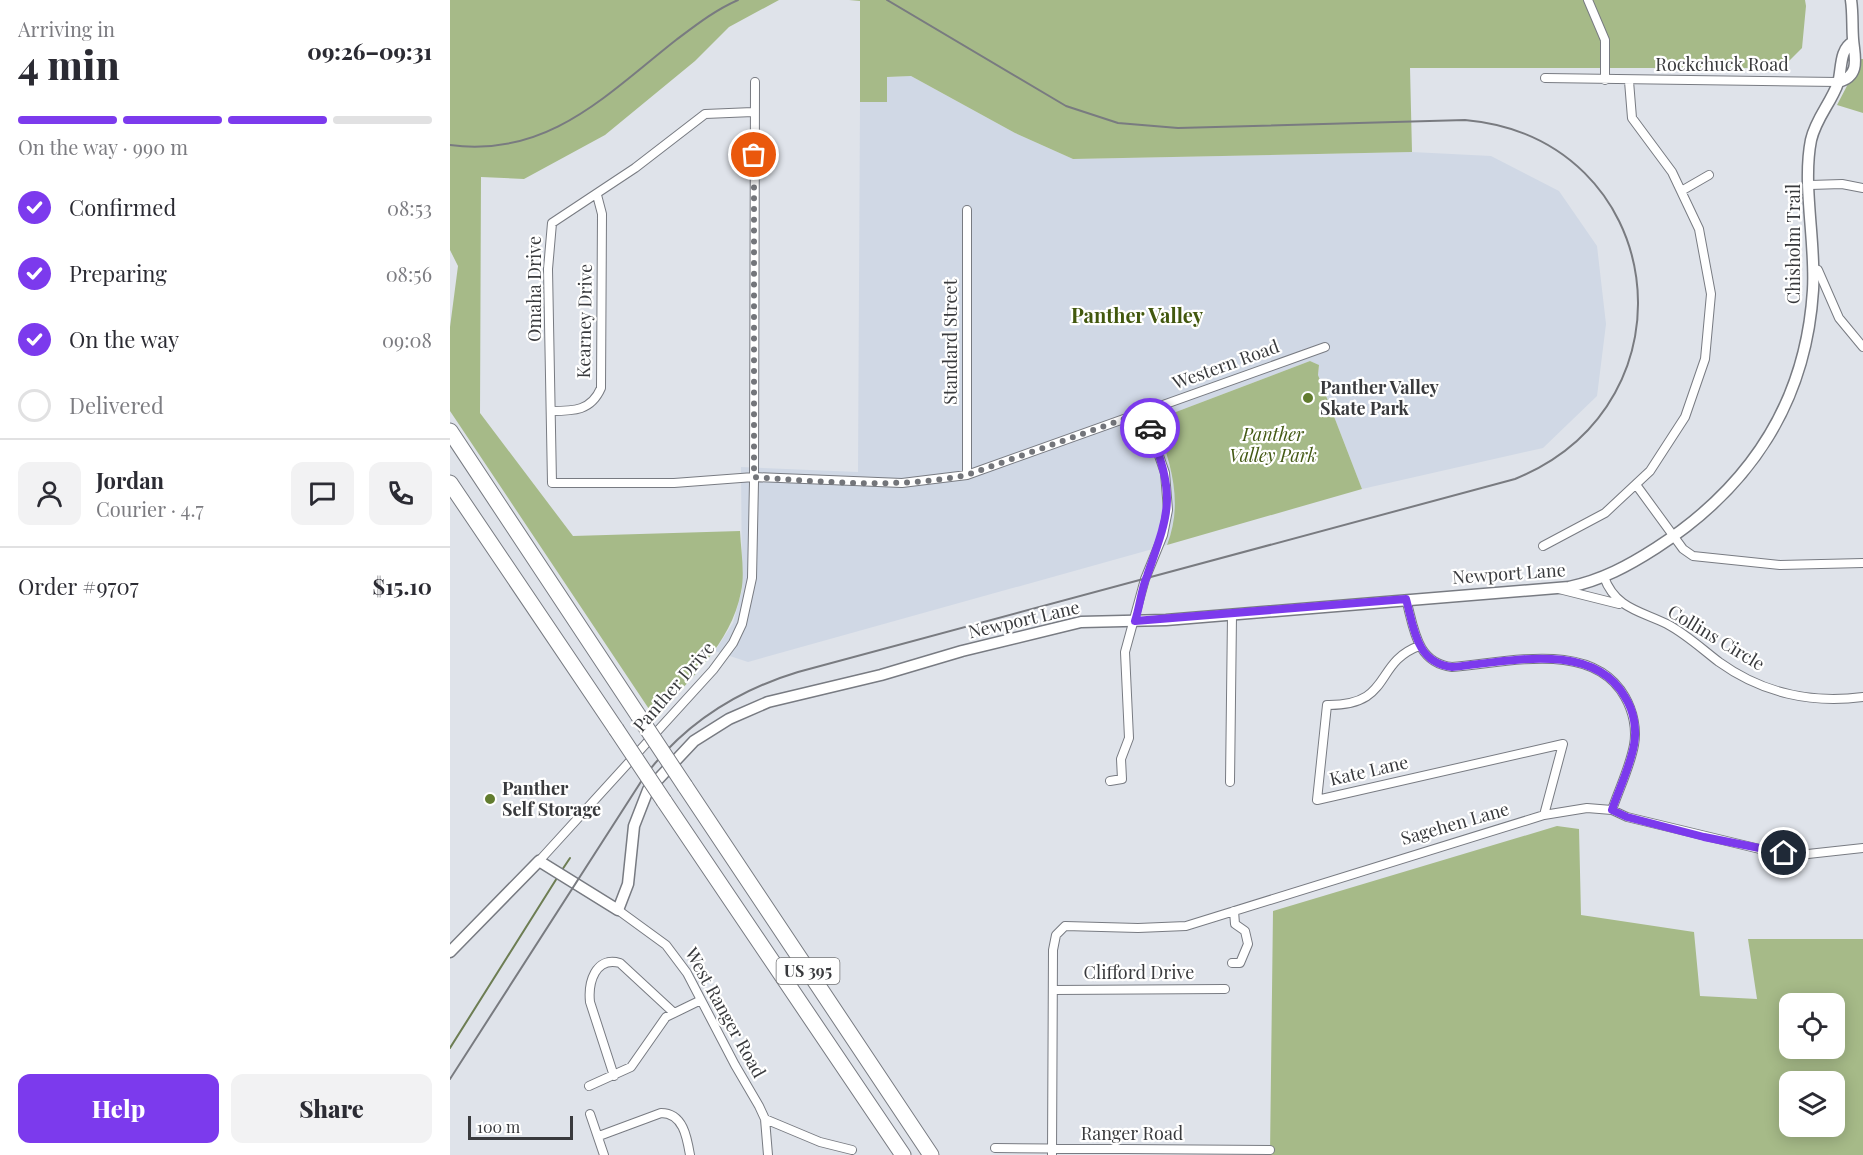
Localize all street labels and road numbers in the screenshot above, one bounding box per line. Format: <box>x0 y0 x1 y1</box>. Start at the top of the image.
street label: Rockchuck Road <box>1655 52 1789 76</box>
street label: Chisholm Trail <box>1781 184 1805 304</box>
street label: Omaha Drive <box>522 236 546 342</box>
street label: Kearney Drive <box>571 263 597 379</box>
street label: Standard Street <box>938 278 962 405</box>
street label: Western Road <box>1168 333 1283 395</box>
street label: Newport Lane <box>1451 557 1566 589</box>
street label: Newport Lane <box>966 595 1082 643</box>
street label: Collins Circle <box>1664 599 1769 676</box>
street label: Panther Drive <box>627 636 719 737</box>
street label: Kate Lane <box>1327 749 1411 791</box>
street label: Sagehen Lane <box>1398 796 1512 850</box>
street label: West Ranger Road <box>680 942 772 1082</box>
road number: US 395 <box>776 958 839 984</box>
street label: Clifford Drive <box>1084 960 1194 984</box>
street label: Ranger Road <box>1081 1121 1184 1145</box>

